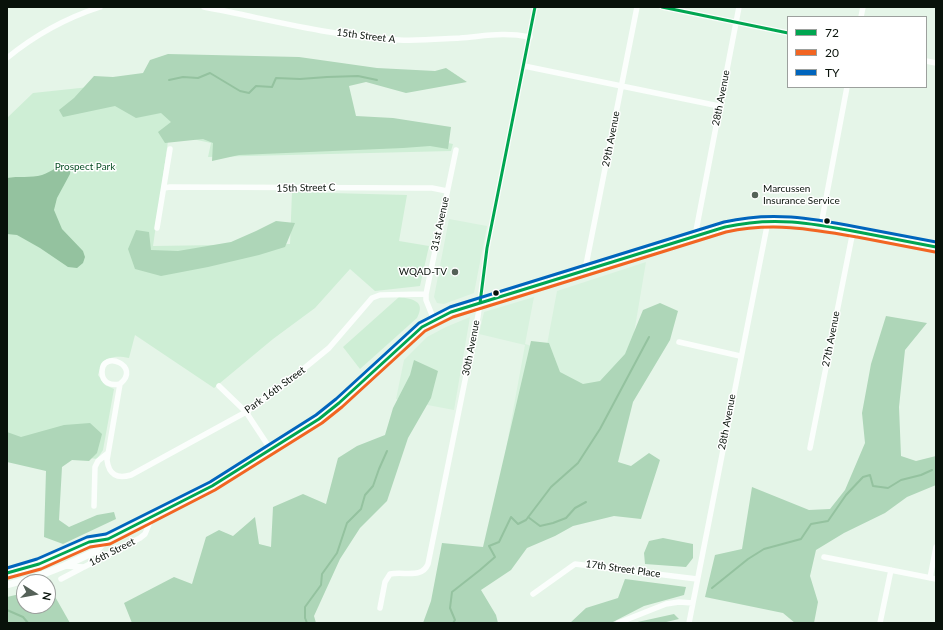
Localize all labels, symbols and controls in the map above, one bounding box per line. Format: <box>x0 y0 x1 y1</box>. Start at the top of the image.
legend <box>787 16 927 88</box>
text: 72 <box>825 25 839 40</box>
street label: 15th Street A <box>336 26 396 46</box>
text: 20 <box>825 45 839 60</box>
text: TY <box>825 65 840 80</box>
street label: 28th Avenue <box>710 69 732 127</box>
street label: 29th Avenue <box>600 110 622 168</box>
park label: Prospect Park <box>55 161 115 173</box>
street label: 15th Street C <box>276 181 336 195</box>
place label: Marcussen Insurance Service <box>763 183 840 206</box>
marker: Marcussen Insurance Service <box>750 190 760 200</box>
street label: 31st Avenue <box>428 196 452 252</box>
unlabelled marker <box>822 216 832 226</box>
place label: WQAD-TV <box>399 266 447 278</box>
marker: WQAD-TV <box>450 267 460 277</box>
unlabelled marker <box>491 288 501 298</box>
street label: 27th Avenue <box>820 310 842 368</box>
street label: 30th Avenue <box>460 319 482 377</box>
street label: Park 16th Street <box>242 364 308 416</box>
street label: 28th Avenue <box>716 393 738 451</box>
street label: 16th Street <box>87 535 137 569</box>
street label: 17th Street Place <box>585 558 661 580</box>
north arrow <box>16 574 56 614</box>
text: N <box>40 591 54 602</box>

